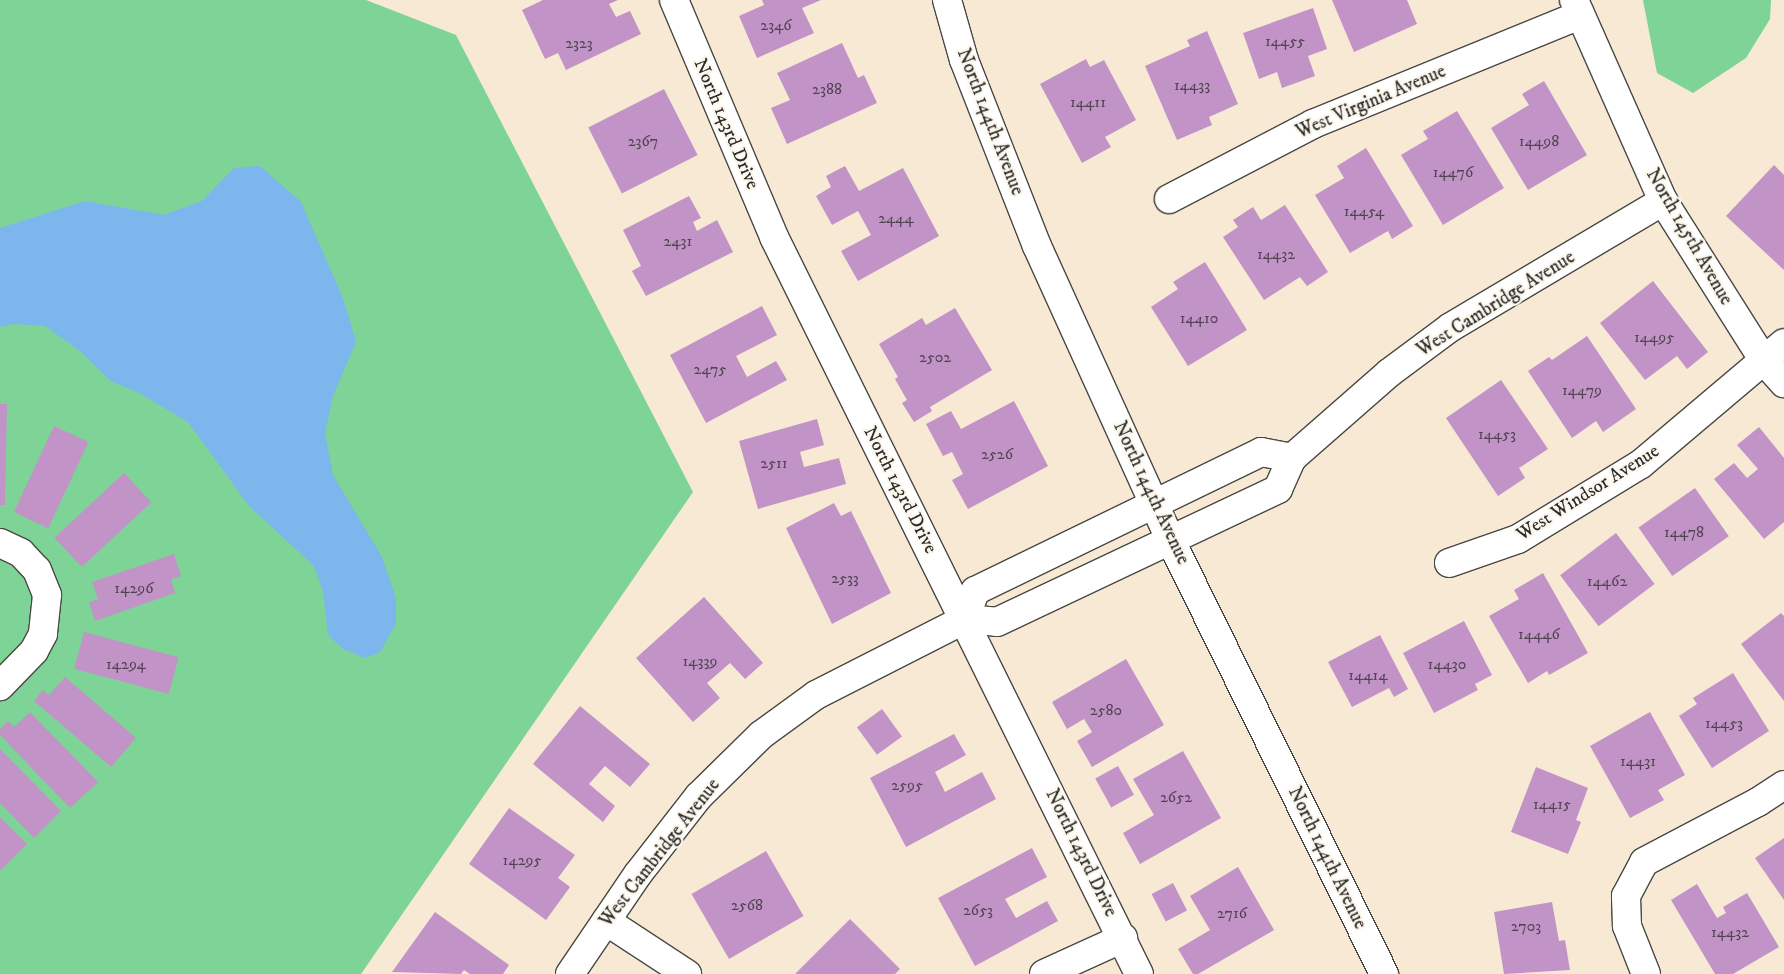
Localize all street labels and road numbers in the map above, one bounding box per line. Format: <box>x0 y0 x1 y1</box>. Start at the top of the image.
street label: North 144th Avenue <box>952 45 1028 199</box>
street label: North 143rd Drive <box>688 55 764 193</box>
street label: West Virginia Avenue <box>1293 60 1449 144</box>
street label: North 145th Avenue <box>1641 165 1737 309</box>
street label: West Cambridge Avenue <box>1413 246 1579 362</box>
street label: North 144th Avenue <box>1108 418 1194 568</box>
street label: North 143rd Drive <box>858 423 942 557</box>
street label: West Windsor Avenue <box>1512 440 1664 546</box>
street label: West Cambridge Avenue <box>595 774 725 932</box>
street label: North 144th Avenue <box>1283 783 1371 933</box>
street label: North 143rd Drive <box>1040 785 1122 921</box>

